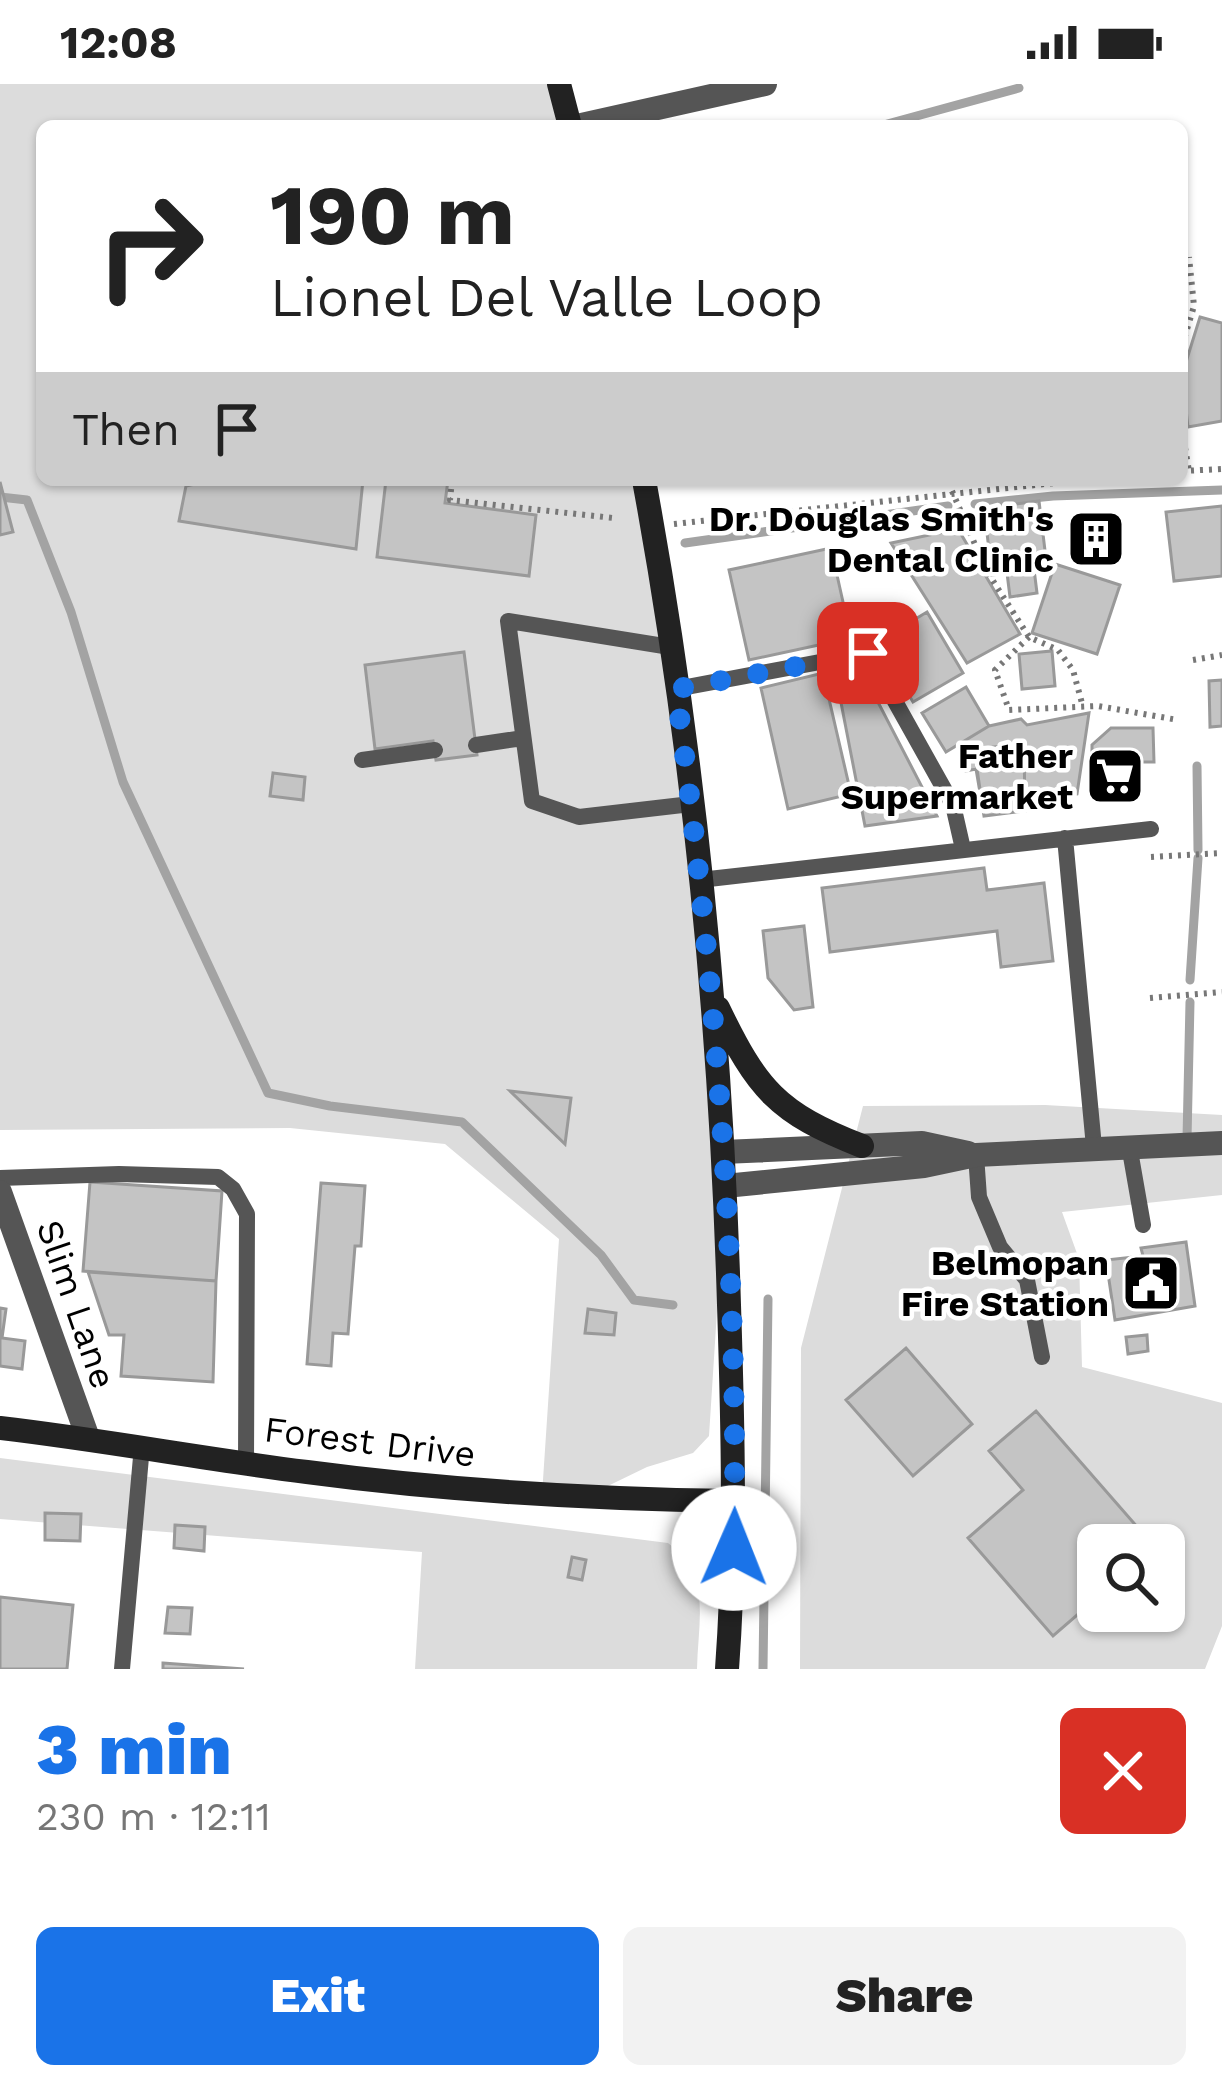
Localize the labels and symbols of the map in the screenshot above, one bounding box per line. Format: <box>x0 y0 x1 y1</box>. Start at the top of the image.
place label: Dr. Douglas Smith's Dental Clinic <box>709 498 1054 581</box>
building icon: Dr. Douglas Smith's Dental Clinic <box>1065 508 1127 570</box>
pin <box>817 602 919 704</box>
place label: Father Supermarket <box>841 735 1074 818</box>
supermarket icon: Father Supermarket <box>1084 745 1146 807</box>
street label: Slim Lane <box>28 1215 124 1394</box>
place label: Belmopan Fire Station <box>901 1242 1109 1325</box>
public building icon: Belmopan Fire Station <box>1120 1252 1182 1314</box>
street label: Forest Drive <box>262 1408 478 1476</box>
position arrow <box>671 1485 797 1611</box>

